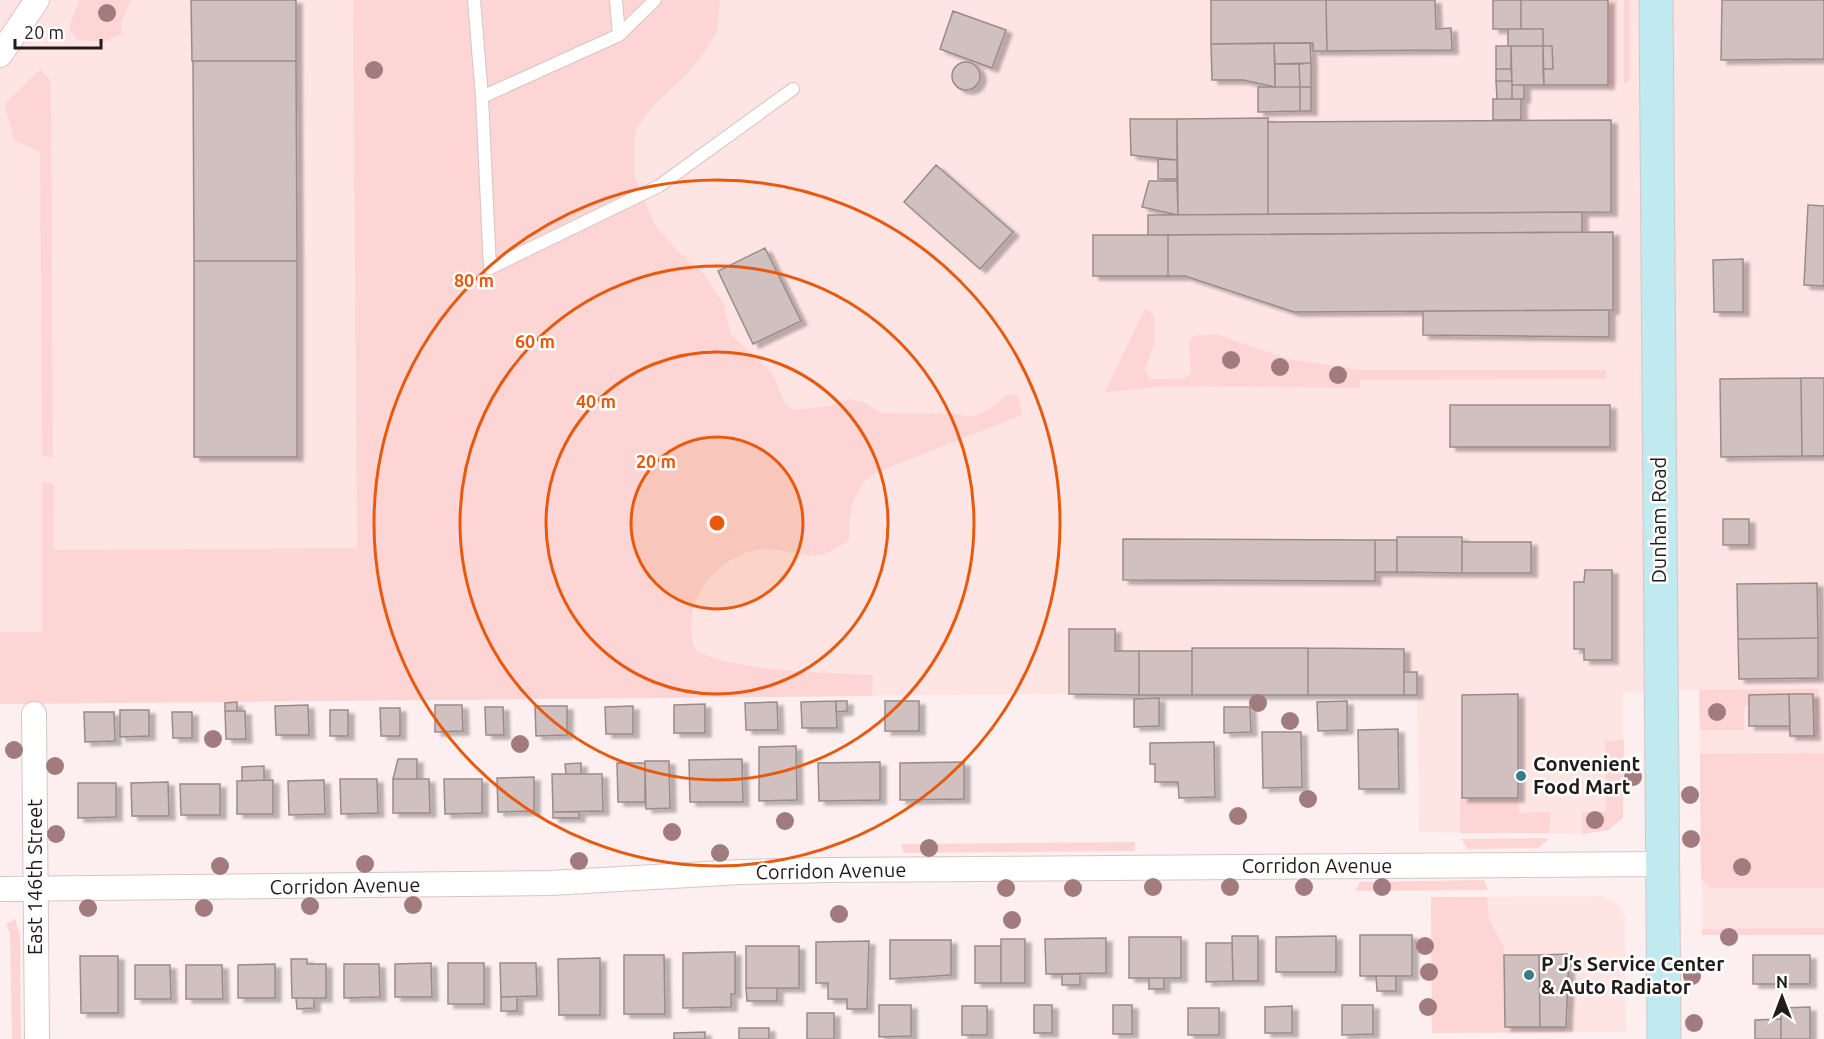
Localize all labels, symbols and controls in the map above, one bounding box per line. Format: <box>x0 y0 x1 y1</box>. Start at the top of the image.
scale bar <box>15 12 100 50</box>
text: 20 m <box>24 22 64 42</box>
text: 80 m <box>454 270 494 290</box>
text: 60 m <box>515 331 555 351</box>
text: 40 m <box>576 391 616 411</box>
text: 20 m <box>636 451 676 471</box>
street label: Dunham Road <box>1647 457 1670 583</box>
centre of rings <box>707 513 727 533</box>
place label: Convenient Food Mart <box>1533 752 1641 798</box>
marker: Convenient Food Mart <box>1514 769 1528 783</box>
street label: East 146th Street <box>23 799 46 955</box>
street label: Corridon Avenue <box>1242 854 1392 877</box>
street label: Corridon Avenue <box>755 858 907 883</box>
street label: Corridon Avenue <box>269 873 421 898</box>
place label: P J’s Service Center & Auto Radiator <box>1541 952 1725 998</box>
north arrow <box>1752 967 1812 1027</box>
marker: P J’s Service Center & Auto Radiator <box>1522 968 1536 982</box>
text: N <box>1776 973 1788 991</box>

